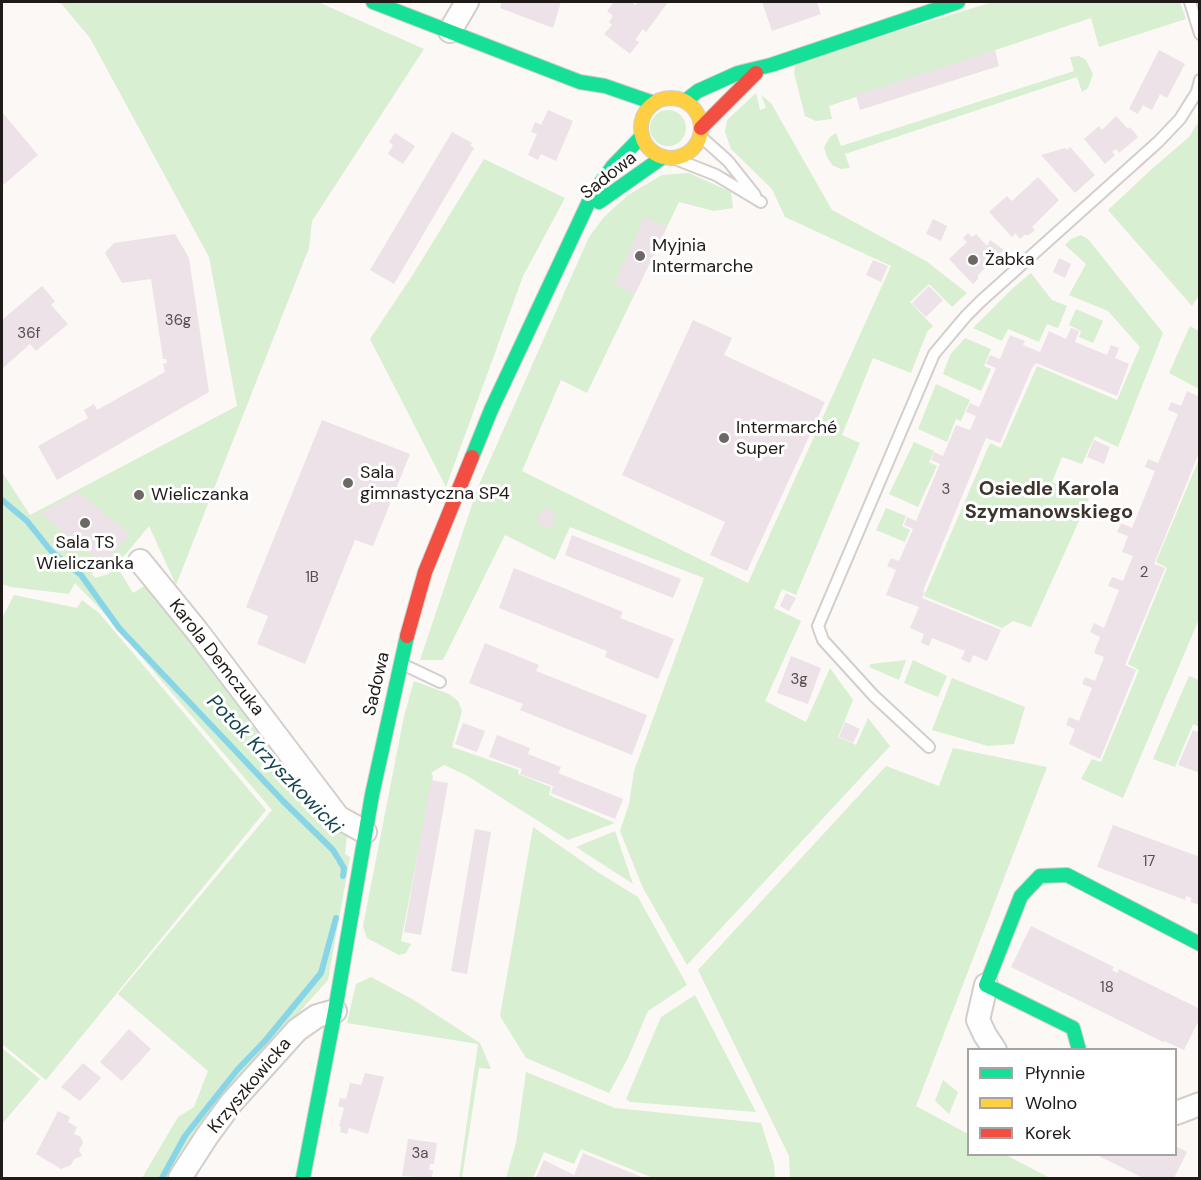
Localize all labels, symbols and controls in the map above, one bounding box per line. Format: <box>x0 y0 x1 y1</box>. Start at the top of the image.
street label: Sadowa <box>577 147 641 205</box>
place label: Myjnia Intermarche <box>652 235 753 278</box>
marker: Myjnia Intermarche <box>633 249 647 263</box>
place label: Żabka <box>985 249 1035 271</box>
marker: Żabka <box>966 253 980 267</box>
house number: 36g <box>165 312 191 330</box>
house number: 36f <box>17 325 41 343</box>
place label: Intermarché Super <box>736 417 837 460</box>
marker: Intermarché Super <box>717 431 731 445</box>
place label: Sala gimnastyczna SP4 <box>360 462 510 504</box>
marker: Sala gimnastyczna SP4 <box>341 476 355 490</box>
district label: Osiedle Karola Szymanowskiego <box>965 478 1133 525</box>
house number: 3 <box>942 481 950 499</box>
place label: Wieliczanka <box>151 484 249 506</box>
marker: Wieliczanka <box>132 488 146 502</box>
marker: Sala TS Wieliczanka <box>78 516 92 530</box>
place label: Sala TS Wieliczanka <box>36 532 134 574</box>
house number: 2 <box>1140 564 1148 582</box>
house number: 1B <box>305 569 319 587</box>
street label: Karola Demczuka <box>164 595 268 721</box>
street label: Sadowa <box>359 650 395 718</box>
house number: 3g <box>790 671 808 689</box>
water label: Potok Krzyszkowicki <box>201 690 347 840</box>
house number: 17 <box>1143 853 1155 871</box>
house number: 18 <box>1100 979 1114 997</box>
street label: Krzyszkowicka <box>204 1034 296 1138</box>
legend <box>967 1048 1177 1156</box>
text: Płynnie <box>1025 1061 1085 1085</box>
text: Wolno <box>1025 1091 1077 1115</box>
text: Korek <box>1025 1121 1071 1145</box>
house number: 3a <box>411 1145 429 1163</box>

